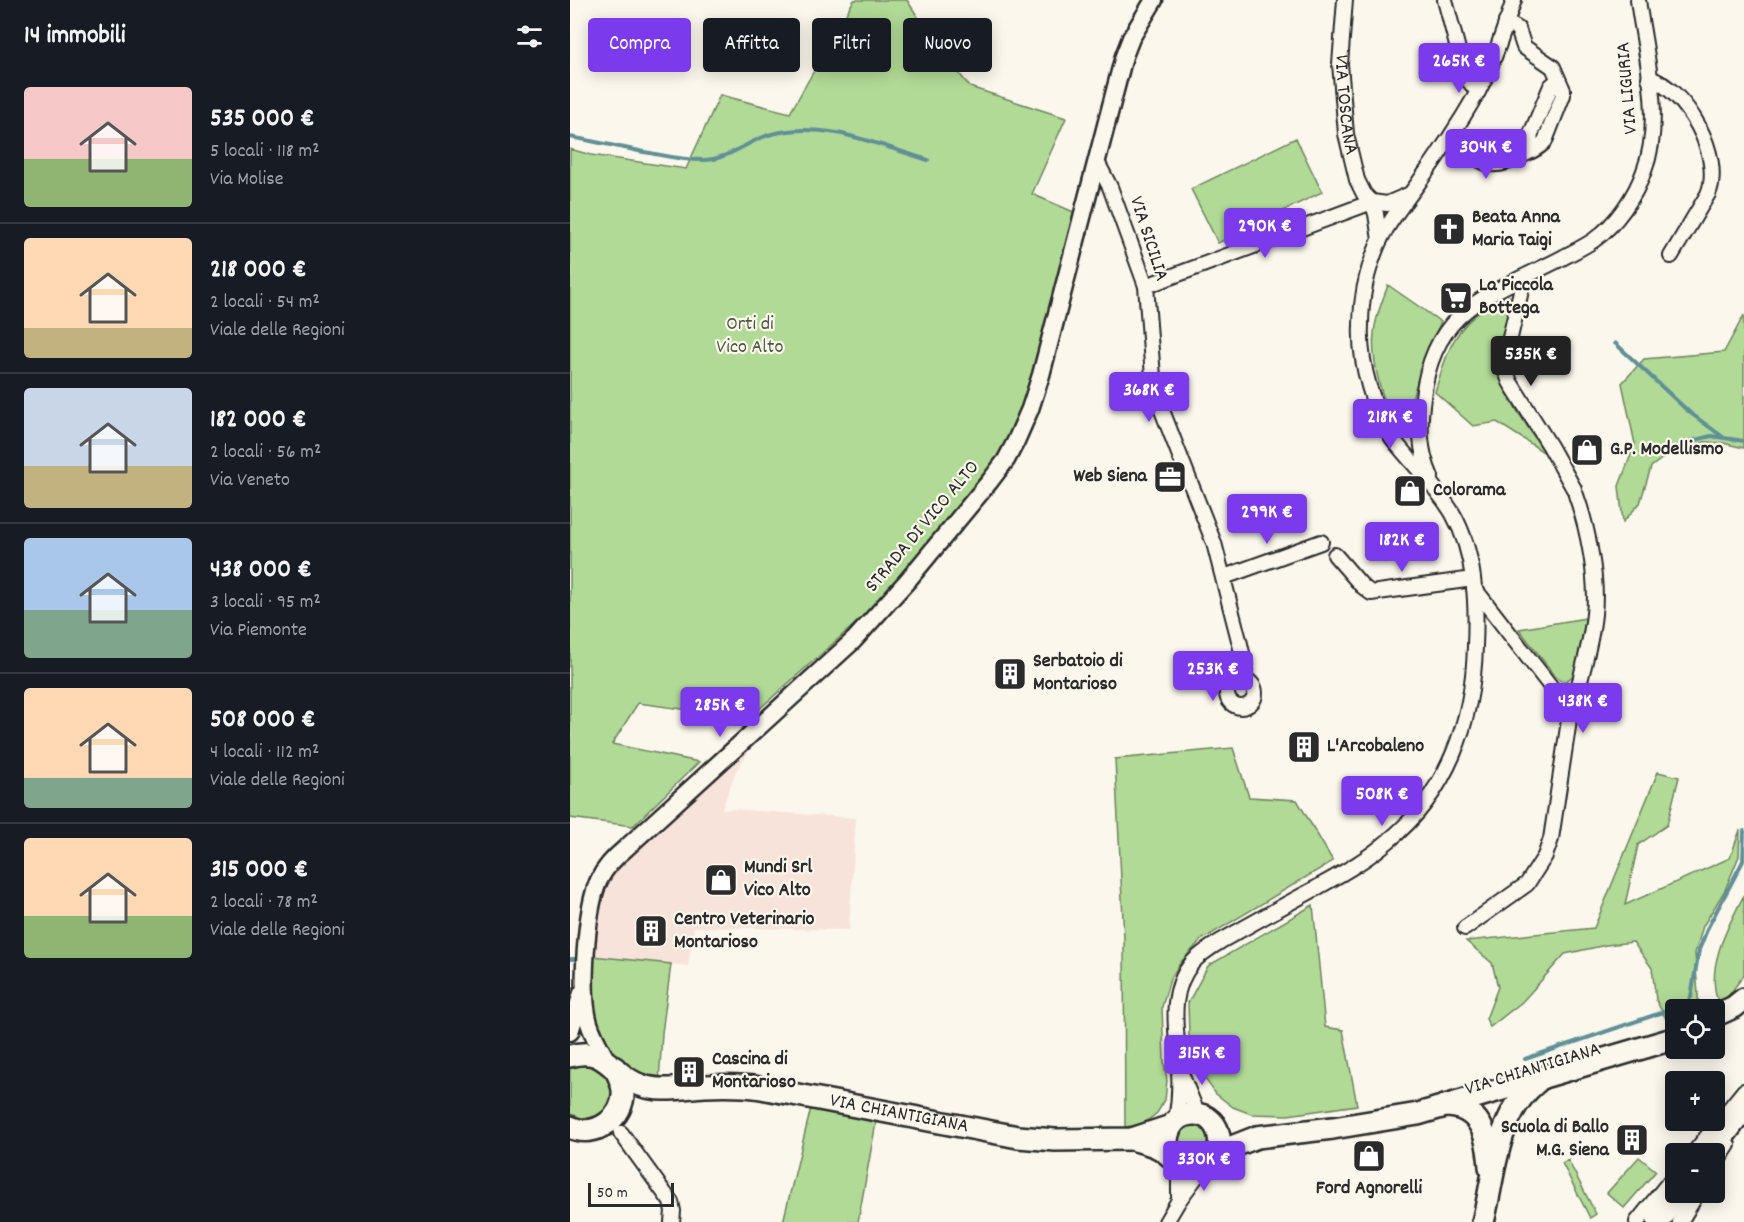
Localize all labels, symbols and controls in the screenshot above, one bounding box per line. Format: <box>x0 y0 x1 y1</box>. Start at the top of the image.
text: 14 immobili <box>24 18 125 55</box>
chip: Compra <box>588 18 691 72</box>
chip: Affitta <box>703 18 800 72</box>
chip: Filtri <box>812 18 891 72</box>
chip: Nuovo <box>903 18 992 72</box>
icon: filters <box>513 20 546 53</box>
street label: VIA LIGURIA <box>1610 41 1646 135</box>
pin: 265K € <box>1410 43 1508 94</box>
text: 265K € <box>1433 48 1485 76</box>
street label: VIA TOSCANA <box>1326 53 1365 158</box>
text: 535 000 € <box>210 101 315 138</box>
icon: home <box>72 111 144 183</box>
pin: 304K € <box>1437 129 1535 180</box>
text: 304K € <box>1459 134 1513 162</box>
text: 5 locali · 118 m² <box>210 138 319 166</box>
text: Via Molise <box>210 166 284 194</box>
street label: VIA SICILIA <box>1121 193 1175 285</box>
place label: Beata Anna Maria Taigi <box>1472 204 1560 255</box>
pin: 290K € <box>1216 208 1314 259</box>
church icon: Beata Anna Maria Taigi <box>1431 211 1467 247</box>
text: 290K € <box>1238 213 1292 241</box>
text: 218 000 € <box>210 252 306 289</box>
icon: home <box>72 262 144 334</box>
place label: La Piccola Bottega <box>1479 272 1554 323</box>
supermarket icon: La Piccola Bottega <box>1438 280 1474 316</box>
text: 2 locali · 54 m² <box>210 289 320 317</box>
park label: Orti di Vico Alto <box>717 311 783 362</box>
text: Viale delle Regioni <box>210 317 345 345</box>
pin: 535K € <box>1482 336 1580 387</box>
text: 535K € <box>1505 341 1557 369</box>
pin: 368K € <box>1100 372 1198 423</box>
text: 368K € <box>1123 377 1175 405</box>
pin: 218K € <box>1341 399 1439 450</box>
text: 182 000 € <box>210 402 306 439</box>
text: 218K € <box>1367 404 1413 432</box>
icon: home <box>72 412 144 484</box>
shop icon: G.P. Modellismo <box>1569 432 1605 468</box>
place label: G.P. Modellismo <box>1610 436 1724 464</box>
text: 2 locali · 56 m² <box>210 439 321 467</box>
street label: STRADA DI VICO ALTO <box>859 455 987 599</box>
office icon: Web Siena <box>1152 459 1188 495</box>
place label: Web Siena <box>1074 463 1148 491</box>
text: Via Veneto <box>210 467 290 495</box>
shop icon: Colorama <box>1392 473 1428 509</box>
place label: Colorama <box>1433 477 1506 505</box>
pin: 299K € <box>1218 494 1316 545</box>
text: 299K € <box>1241 499 1293 527</box>
pin: 182K € <box>1353 522 1451 573</box>
text: 182K € <box>1379 527 1425 555</box>
text: 438 000 € <box>210 552 312 589</box>
icon: home <box>72 562 144 634</box>
text: 3 locali · 95 m² <box>210 589 321 617</box>
text: Via Piemonte <box>210 617 307 645</box>
place label: Serbatoio di Montarioso <box>1033 648 1123 699</box>
pin: 253K € <box>1164 651 1262 702</box>
building icon: Serbatoio di Montarioso <box>992 656 1028 692</box>
text: 253K € <box>1187 656 1239 684</box>
pin: 438K € <box>1534 683 1632 734</box>
pin: 285K € <box>671 687 769 738</box>
text: 438K € <box>1558 688 1608 716</box>
text: 285K € <box>695 692 746 720</box>
text: 508 000 € <box>210 702 316 739</box>
icon: home <box>72 712 144 784</box>
building icon: L'Arcobaleno <box>1286 729 1322 765</box>
place label: L'Arcobaleno <box>1327 733 1424 761</box>
text: 4 locali · 112 m² <box>210 739 319 767</box>
text: Viale delle Regioni <box>210 767 345 795</box>
pin: 508K € <box>1333 776 1431 827</box>
text: 508K € <box>1355 781 1409 809</box>
text: 315 000 € <box>210 852 308 889</box>
place label: Mundi Srl Vico Alto <box>744 854 812 905</box>
icon: home <box>72 862 144 934</box>
shop icon: Mundi Srl Vico Alto <box>703 862 739 898</box>
text: 2 locali · 78 m² <box>210 889 318 917</box>
place label: Centro Veterinario Montarioso <box>674 906 815 957</box>
building icon: Centro Veterinario Montarioso <box>633 913 669 949</box>
text: Viale delle Regioni <box>210 917 345 945</box>
map controls <box>1665 999 1725 1203</box>
button: locate <box>1665 999 1725 1059</box>
pin: 315K € <box>1153 1035 1251 1086</box>
street label: VIA CHIANTIGIANA <box>1462 1036 1604 1104</box>
text: 315K € <box>1178 1040 1226 1068</box>
place label: Cascina di Montarioso <box>712 1046 796 1097</box>
building icon: Cascina di Montarioso <box>671 1054 707 1090</box>
button: + <box>1665 1071 1725 1131</box>
street label: VIA CHIANTIGIANA <box>827 1087 971 1141</box>
place label: Scuola di Ballo M.G. Siena <box>1501 1114 1610 1165</box>
building icon: Scuola di Ballo M.G. Siena <box>1614 1122 1650 1158</box>
shop icon: Ford Agnorelli <box>1351 1138 1387 1174</box>
pin: 330K € <box>1155 1141 1253 1192</box>
button: − <box>1665 1143 1725 1203</box>
text: 330K € <box>1177 1146 1231 1174</box>
place label: Ford Agnorelli <box>1316 1175 1423 1203</box>
scale bar <box>588 1180 674 1208</box>
text: 50 m <box>597 1182 628 1205</box>

